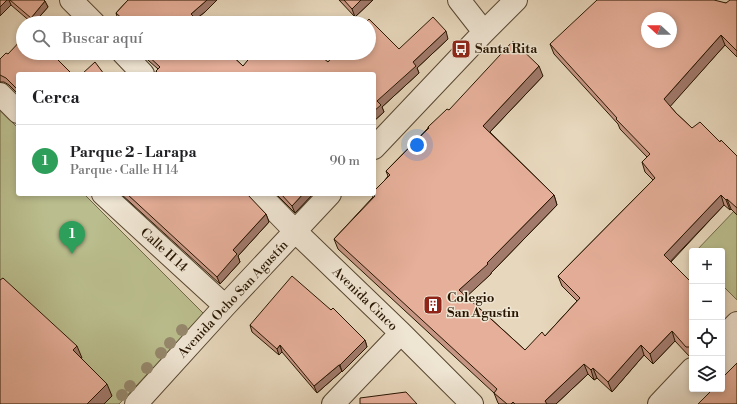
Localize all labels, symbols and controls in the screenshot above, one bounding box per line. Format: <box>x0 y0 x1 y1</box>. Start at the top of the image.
north arrow <box>641 12 677 48</box>
search box <box>16 16 376 60</box>
icon: search <box>30 27 52 49</box>
text: Buscar aquí <box>62 29 143 48</box>
bus stop icon: Santa Rita <box>450 38 472 60</box>
place label: Santa Rita <box>475 41 538 57</box>
text: Cerca <box>32 87 80 109</box>
your location <box>407 135 427 155</box>
text: Parque 2 - Larapa <box>70 143 197 162</box>
text: 1 <box>42 153 48 169</box>
text: 90 m <box>329 153 360 169</box>
text: Parque · Calle H 14 <box>70 162 178 178</box>
pin: 1 <box>59 221 85 254</box>
street label: Calle H 14 <box>137 225 191 276</box>
street label: Avenida Ocho San Agustín <box>174 237 292 362</box>
map controls <box>689 248 725 392</box>
button: + <box>689 248 725 284</box>
street label: Avenida Cinco <box>328 263 401 334</box>
button: − <box>689 284 725 320</box>
place label: Colegio San Agustin <box>447 290 519 321</box>
building icon: Colegio San Agustin <box>422 294 444 316</box>
button: locate <box>689 320 725 356</box>
button: layers <box>689 356 725 392</box>

